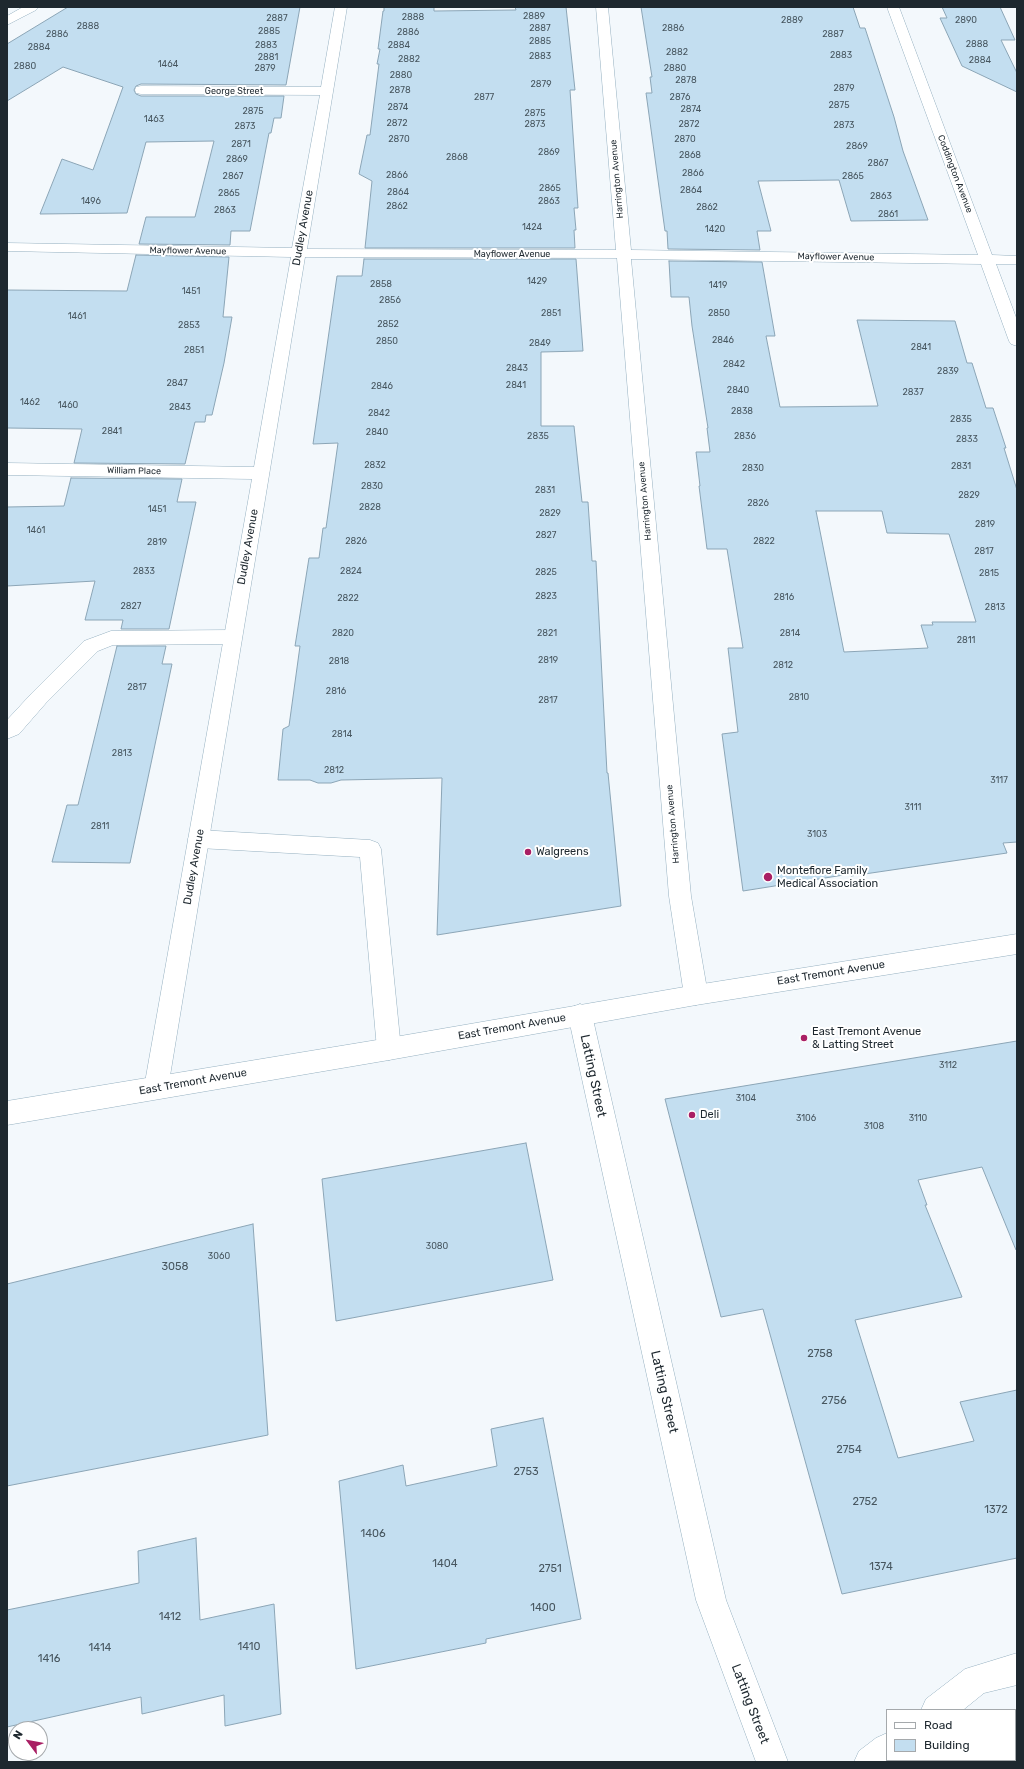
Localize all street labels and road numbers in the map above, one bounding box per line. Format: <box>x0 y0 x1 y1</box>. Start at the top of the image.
street label: George Street <box>205 86 263 96</box>
street label: Coddington Avenue <box>935 133 975 215</box>
street label: Harrington Avenue <box>608 139 626 219</box>
street label: Dudley Avenue <box>290 189 316 267</box>
street label: Mayflower Avenue <box>150 245 226 257</box>
street label: Mayflower Avenue <box>474 249 550 259</box>
street label: Mayflower Avenue <box>798 251 874 263</box>
street label: Harrington Avenue <box>636 461 654 541</box>
street label: William Place <box>107 465 161 477</box>
street label: Dudley Avenue <box>235 508 261 586</box>
street label: Harrington Avenue <box>664 784 682 864</box>
street label: Dudley Avenue <box>181 828 207 906</box>
street label: East Tremont Avenue <box>776 958 886 988</box>
street label: East Tremont Avenue <box>457 1011 567 1043</box>
street label: Latting Street <box>577 1033 609 1119</box>
street label: East Tremont Avenue <box>138 1066 248 1098</box>
street label: Latting Street <box>647 1349 681 1435</box>
street label: Latting Street <box>728 1662 772 1746</box>

